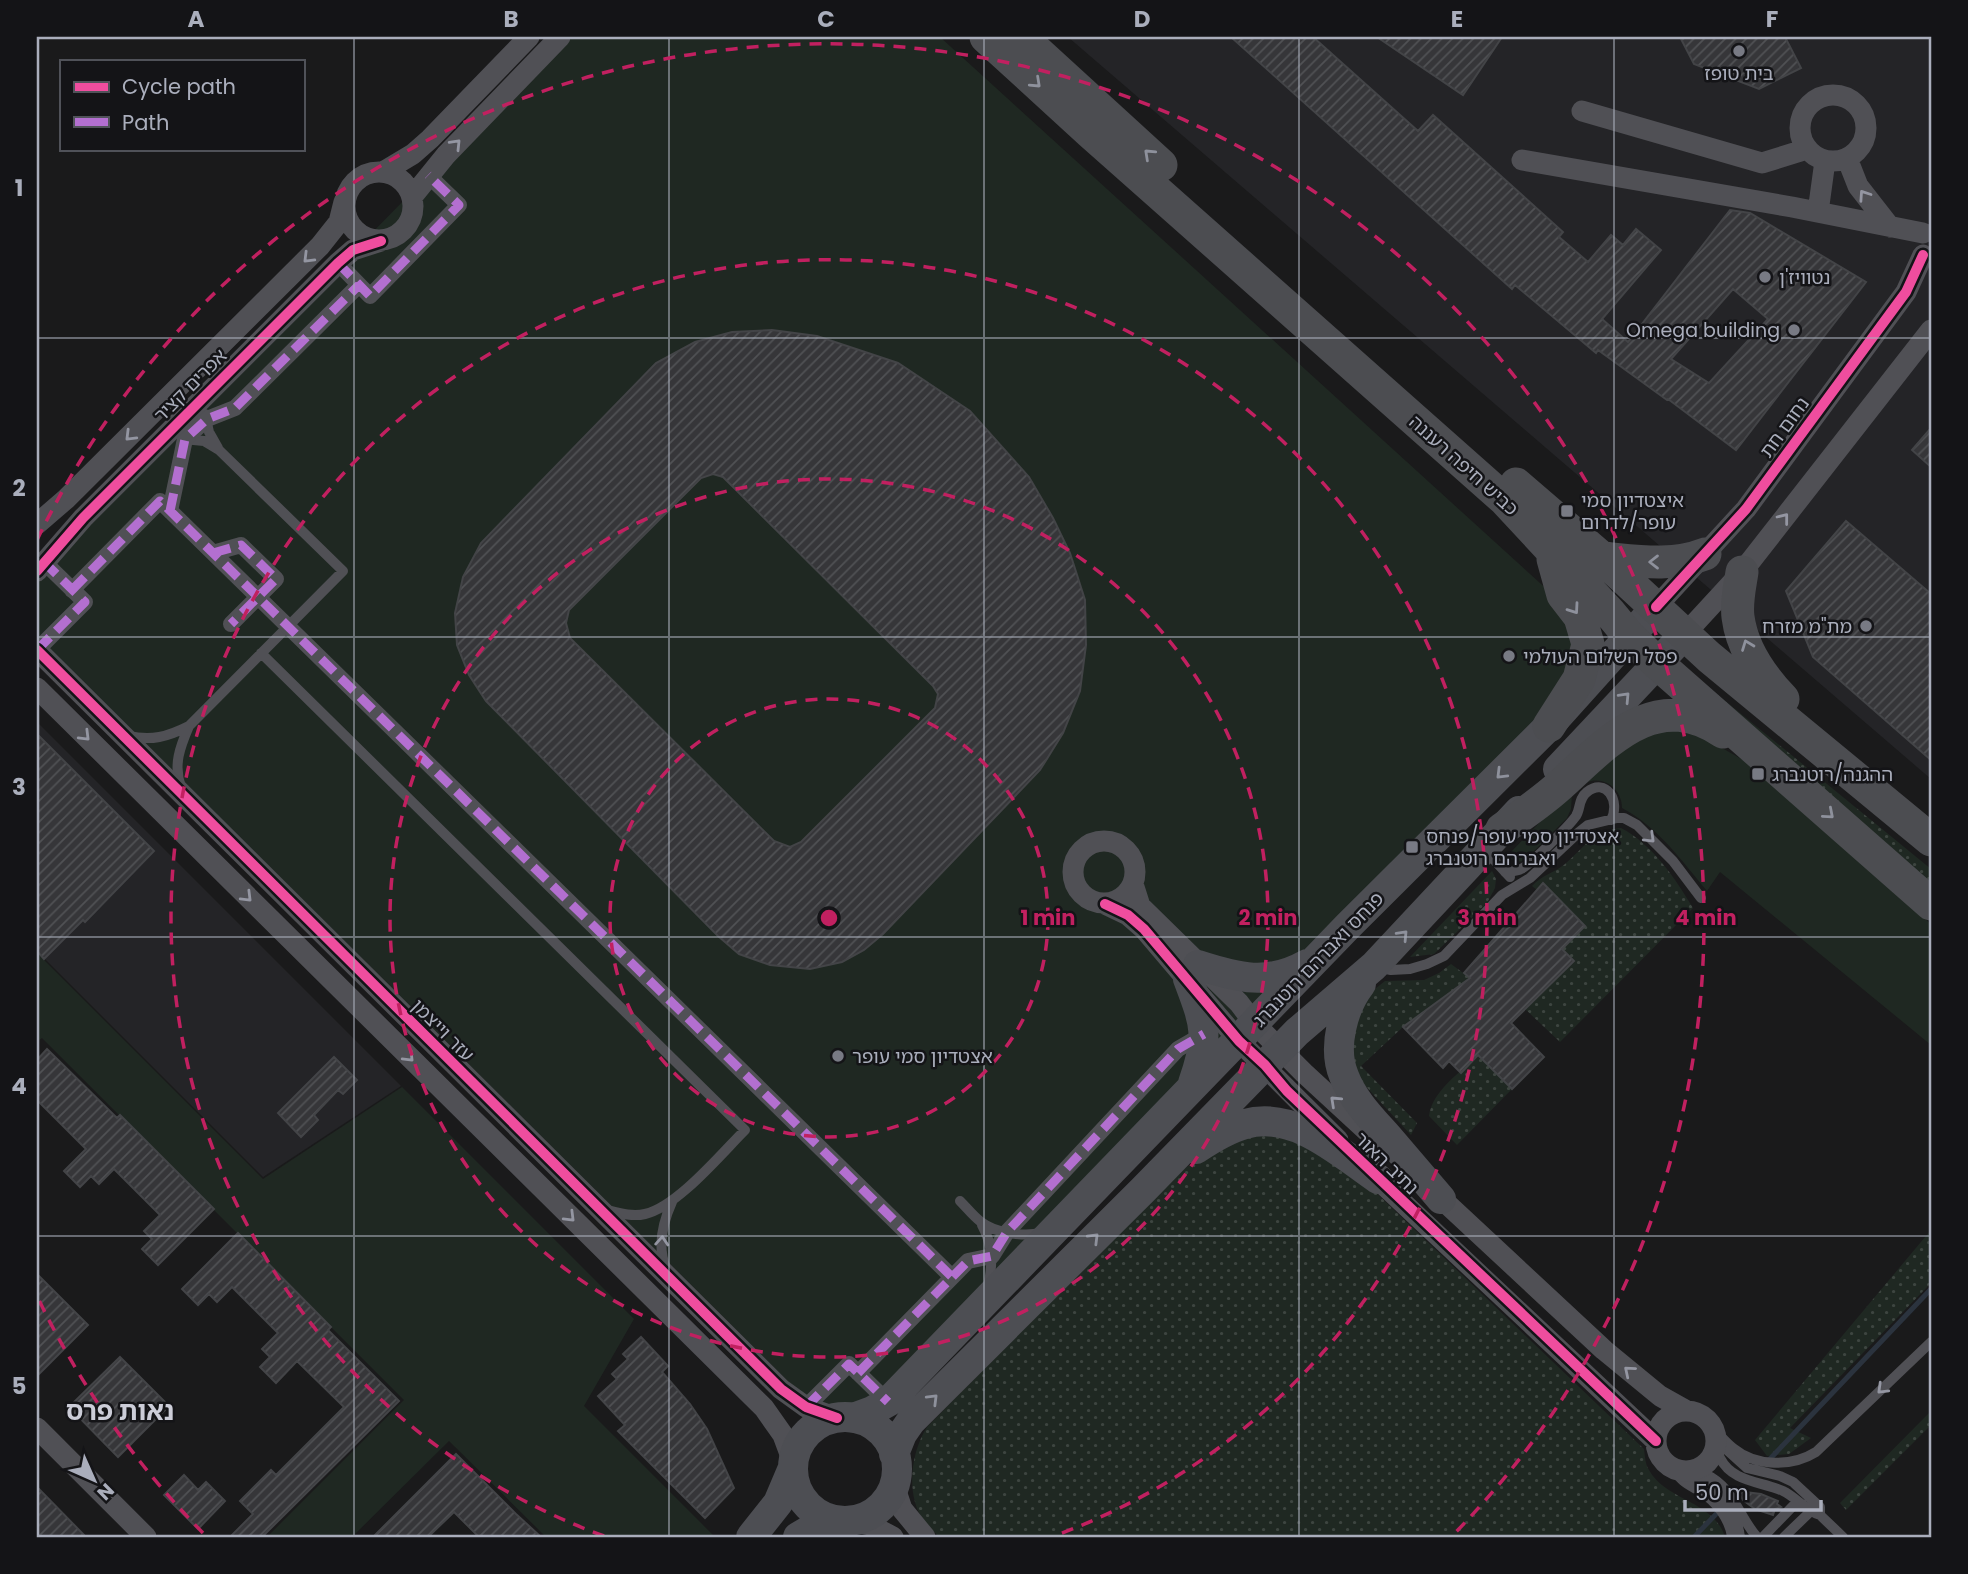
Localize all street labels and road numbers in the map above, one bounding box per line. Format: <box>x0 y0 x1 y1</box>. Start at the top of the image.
street label: אפרים קציר <box>148 343 233 428</box>
street label: נחום חת <box>1753 391 1816 463</box>
street label: כביש חיפה רעננה <box>1403 409 1524 522</box>
street label: פנחס ואברהם רוטנברג <box>1247 886 1390 1033</box>
street label: עזר וייצמן <box>405 993 480 1068</box>
street label: נתיב האור <box>1349 1126 1425 1201</box>

